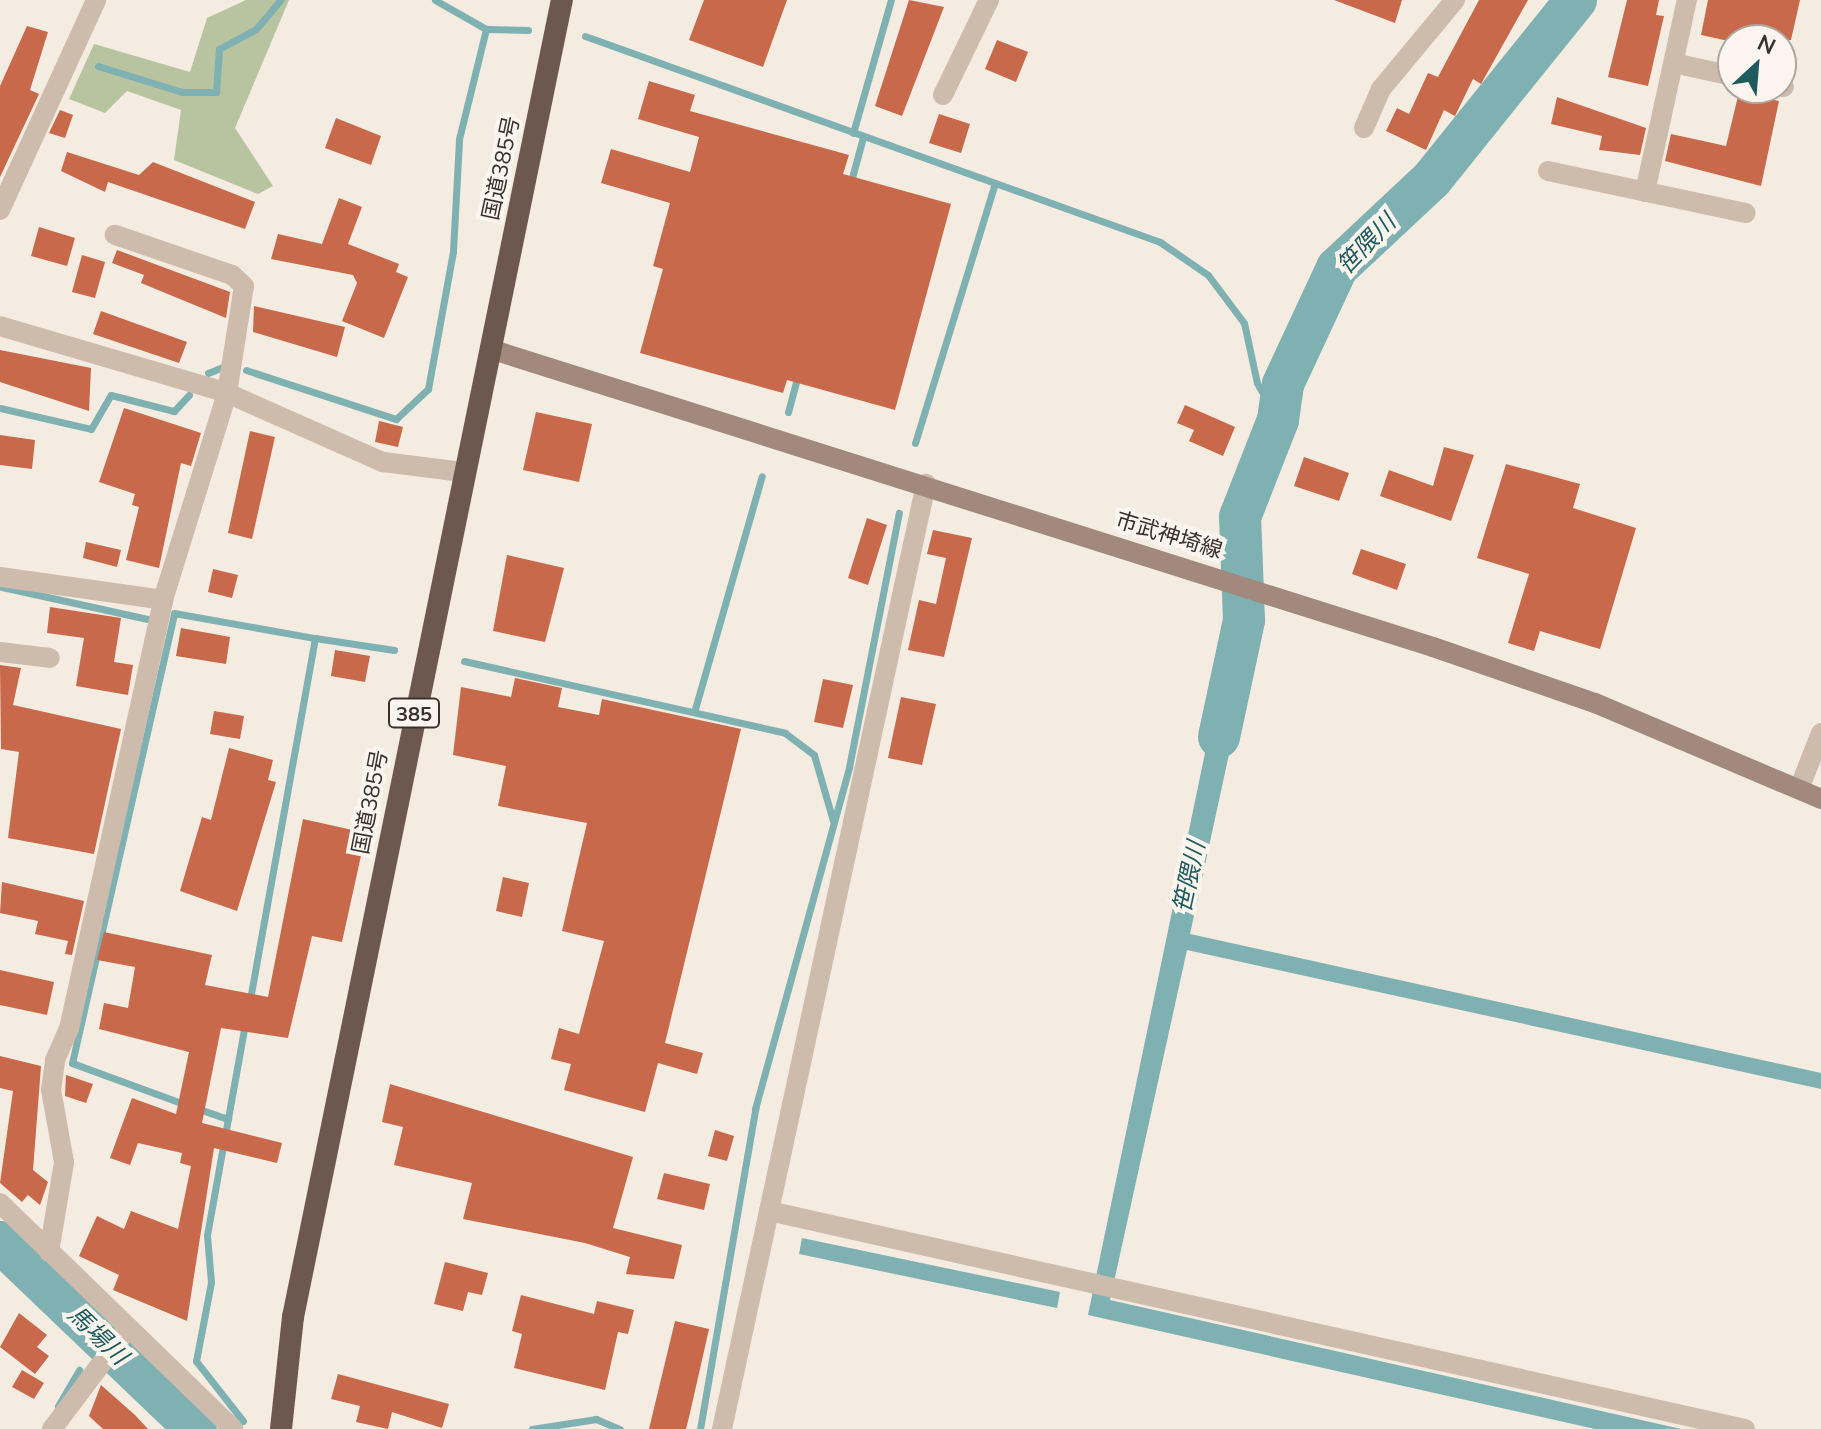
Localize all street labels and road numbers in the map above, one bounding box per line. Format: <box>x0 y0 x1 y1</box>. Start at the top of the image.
street label: 国道385号 <box>477 114 525 222</box>
street label: 市武神埼線 <box>1113 506 1225 564</box>
road number: 385 <box>388 697 440 729</box>
street label: 国道385号 <box>347 748 393 856</box>

